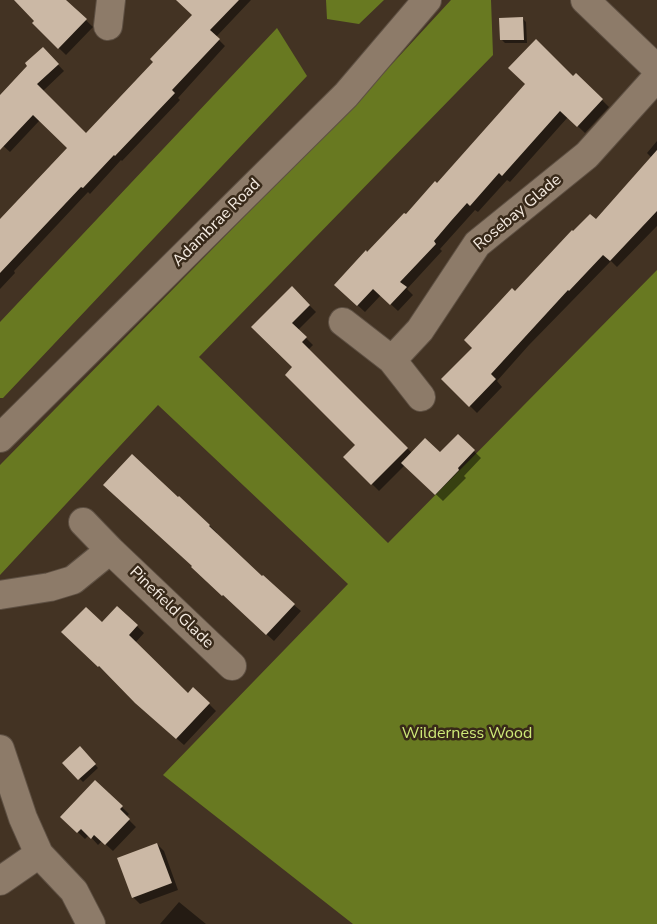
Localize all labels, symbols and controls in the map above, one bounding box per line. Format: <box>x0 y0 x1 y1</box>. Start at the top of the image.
street label: Rosebay Glade <box>470 171 566 255</box>
street label: Adambrae Road <box>169 175 265 271</box>
street label: Pinefield Glade <box>125 563 217 653</box>
park label: Wilderness Wood <box>402 724 532 744</box>

